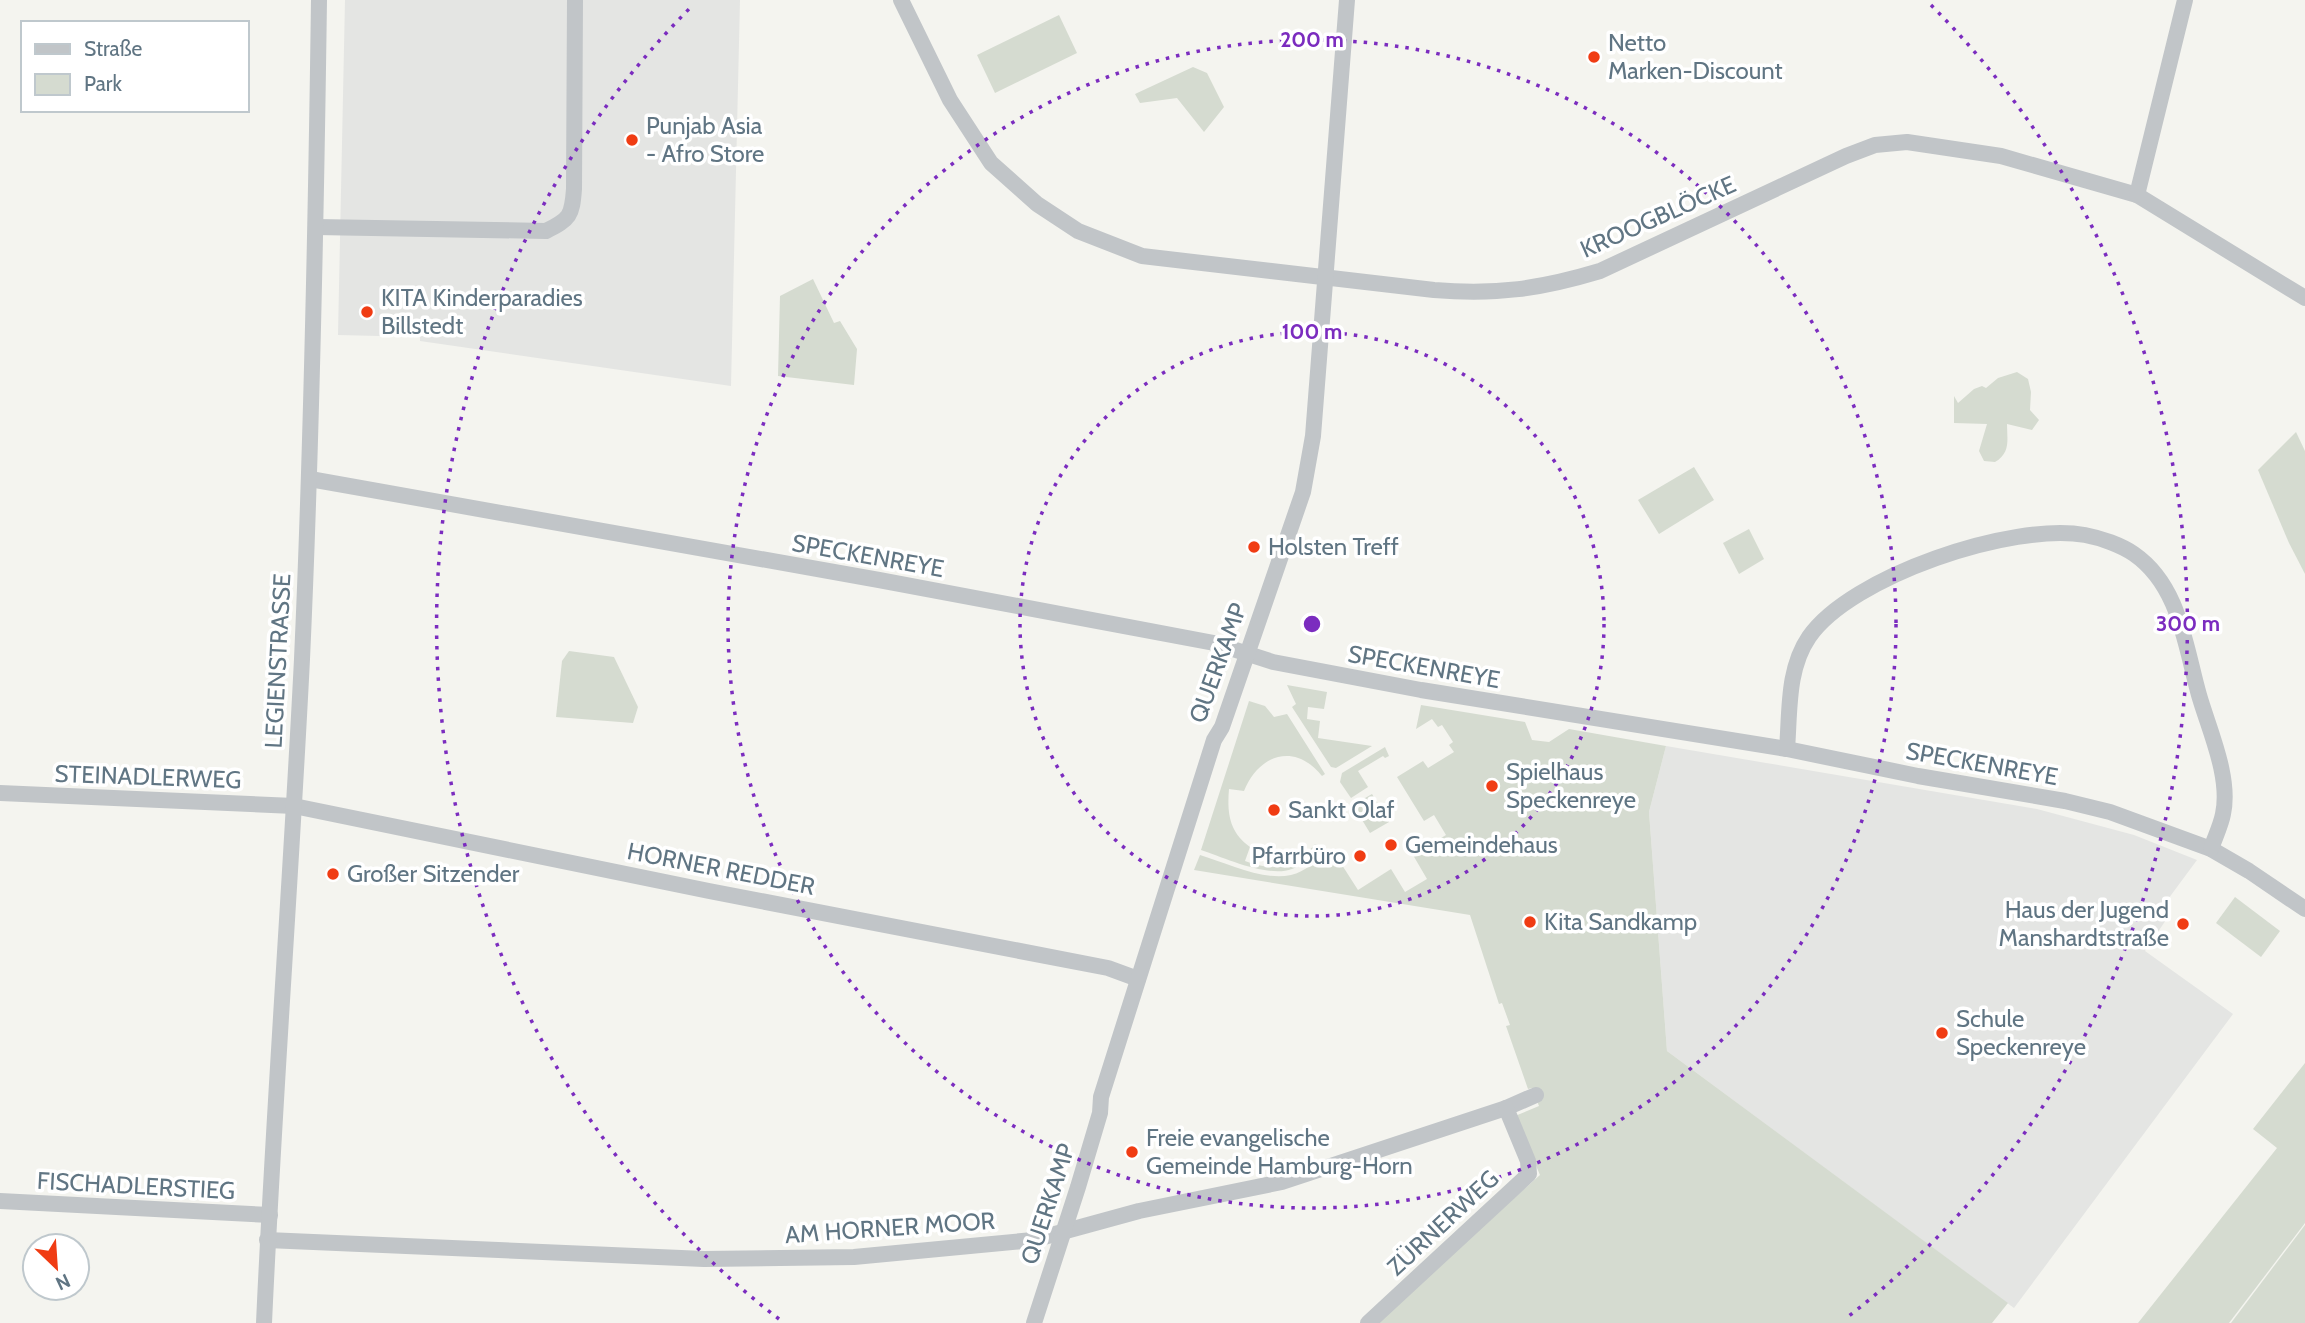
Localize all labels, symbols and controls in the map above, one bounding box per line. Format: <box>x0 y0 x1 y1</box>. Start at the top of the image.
legend <box>21 21 248 112</box>
text: 200 m <box>1280 27 1344 52</box>
place label: Netto Marken-Discount <box>1608 28 1783 85</box>
text: Straße <box>84 36 143 61</box>
marker: Netto Marken-Discount <box>1586 49 1602 65</box>
text: Park <box>84 71 122 96</box>
place label: Punjab Asia - Afro Store <box>646 111 764 168</box>
marker: Punjab Asia - Afro Store <box>624 132 640 148</box>
street label: KROOGBLÖCKE <box>1576 169 1740 264</box>
place label: KITA Kinderparadies Billstedt <box>381 283 583 340</box>
marker: KITA Kinderparadies Billstedt <box>359 304 375 320</box>
text: 100 m <box>1282 319 1342 344</box>
street label: SPECKENREYE <box>790 528 946 583</box>
place label: Holsten Treff <box>1268 532 1399 561</box>
marker: Holsten Treff <box>1246 539 1262 555</box>
street label: LEGIENSTRASSE <box>258 573 297 749</box>
street label: QUERKAMP <box>1183 599 1253 727</box>
text: 300 m <box>2156 611 2220 636</box>
centre of rings <box>1300 612 1324 636</box>
street label: SPECKENREYE <box>1346 639 1502 694</box>
street label: SPECKENREYE <box>1904 736 2060 791</box>
place label: Spielhaus Speckenreye <box>1506 757 1636 814</box>
street label: STEINADLERWEG <box>54 759 242 794</box>
marker: Spielhaus Speckenreye <box>1484 778 1500 794</box>
place label: Sankt Olaf <box>1288 795 1395 824</box>
marker: Sankt Olaf <box>1266 802 1282 818</box>
place label: Gemeindehaus <box>1405 830 1558 859</box>
street label: HORNER REDDER <box>625 836 818 901</box>
marker: Gemeindehaus <box>1383 837 1399 853</box>
place label: Pfarrbüro <box>1251 841 1346 870</box>
marker: Pfarrbüro <box>1352 848 1368 864</box>
place label: Großer Sitzender <box>347 859 520 888</box>
marker: Großer Sitzender <box>325 866 341 882</box>
place label: Haus der Jugend Manshardtstraße <box>1999 895 2169 952</box>
place label: Kita Sandkamp <box>1544 907 1697 936</box>
marker: Kita Sandkamp <box>1522 914 1538 930</box>
marker: Haus der Jugend Manshardtstraße <box>2175 916 2191 932</box>
place label: Schule Speckenreye <box>1956 1004 2086 1061</box>
marker: Schule Speckenreye <box>1934 1025 1950 1041</box>
place label: Freie evangelische Gemeinde Hamburg-Horn <box>1146 1123 1413 1180</box>
street label: QUERKAMP <box>1014 1140 1081 1268</box>
marker: Freie evangelische Gemeinde Hamburg-Horn <box>1124 1144 1140 1160</box>
street label: ZÜRNERWEG <box>1381 1164 1504 1282</box>
street label: FISCHADLERSTIEG <box>36 1166 236 1205</box>
street label: AM HORNER MOOR <box>784 1206 996 1249</box>
north arrow <box>21 1232 91 1302</box>
text: N <box>52 1269 74 1295</box>

